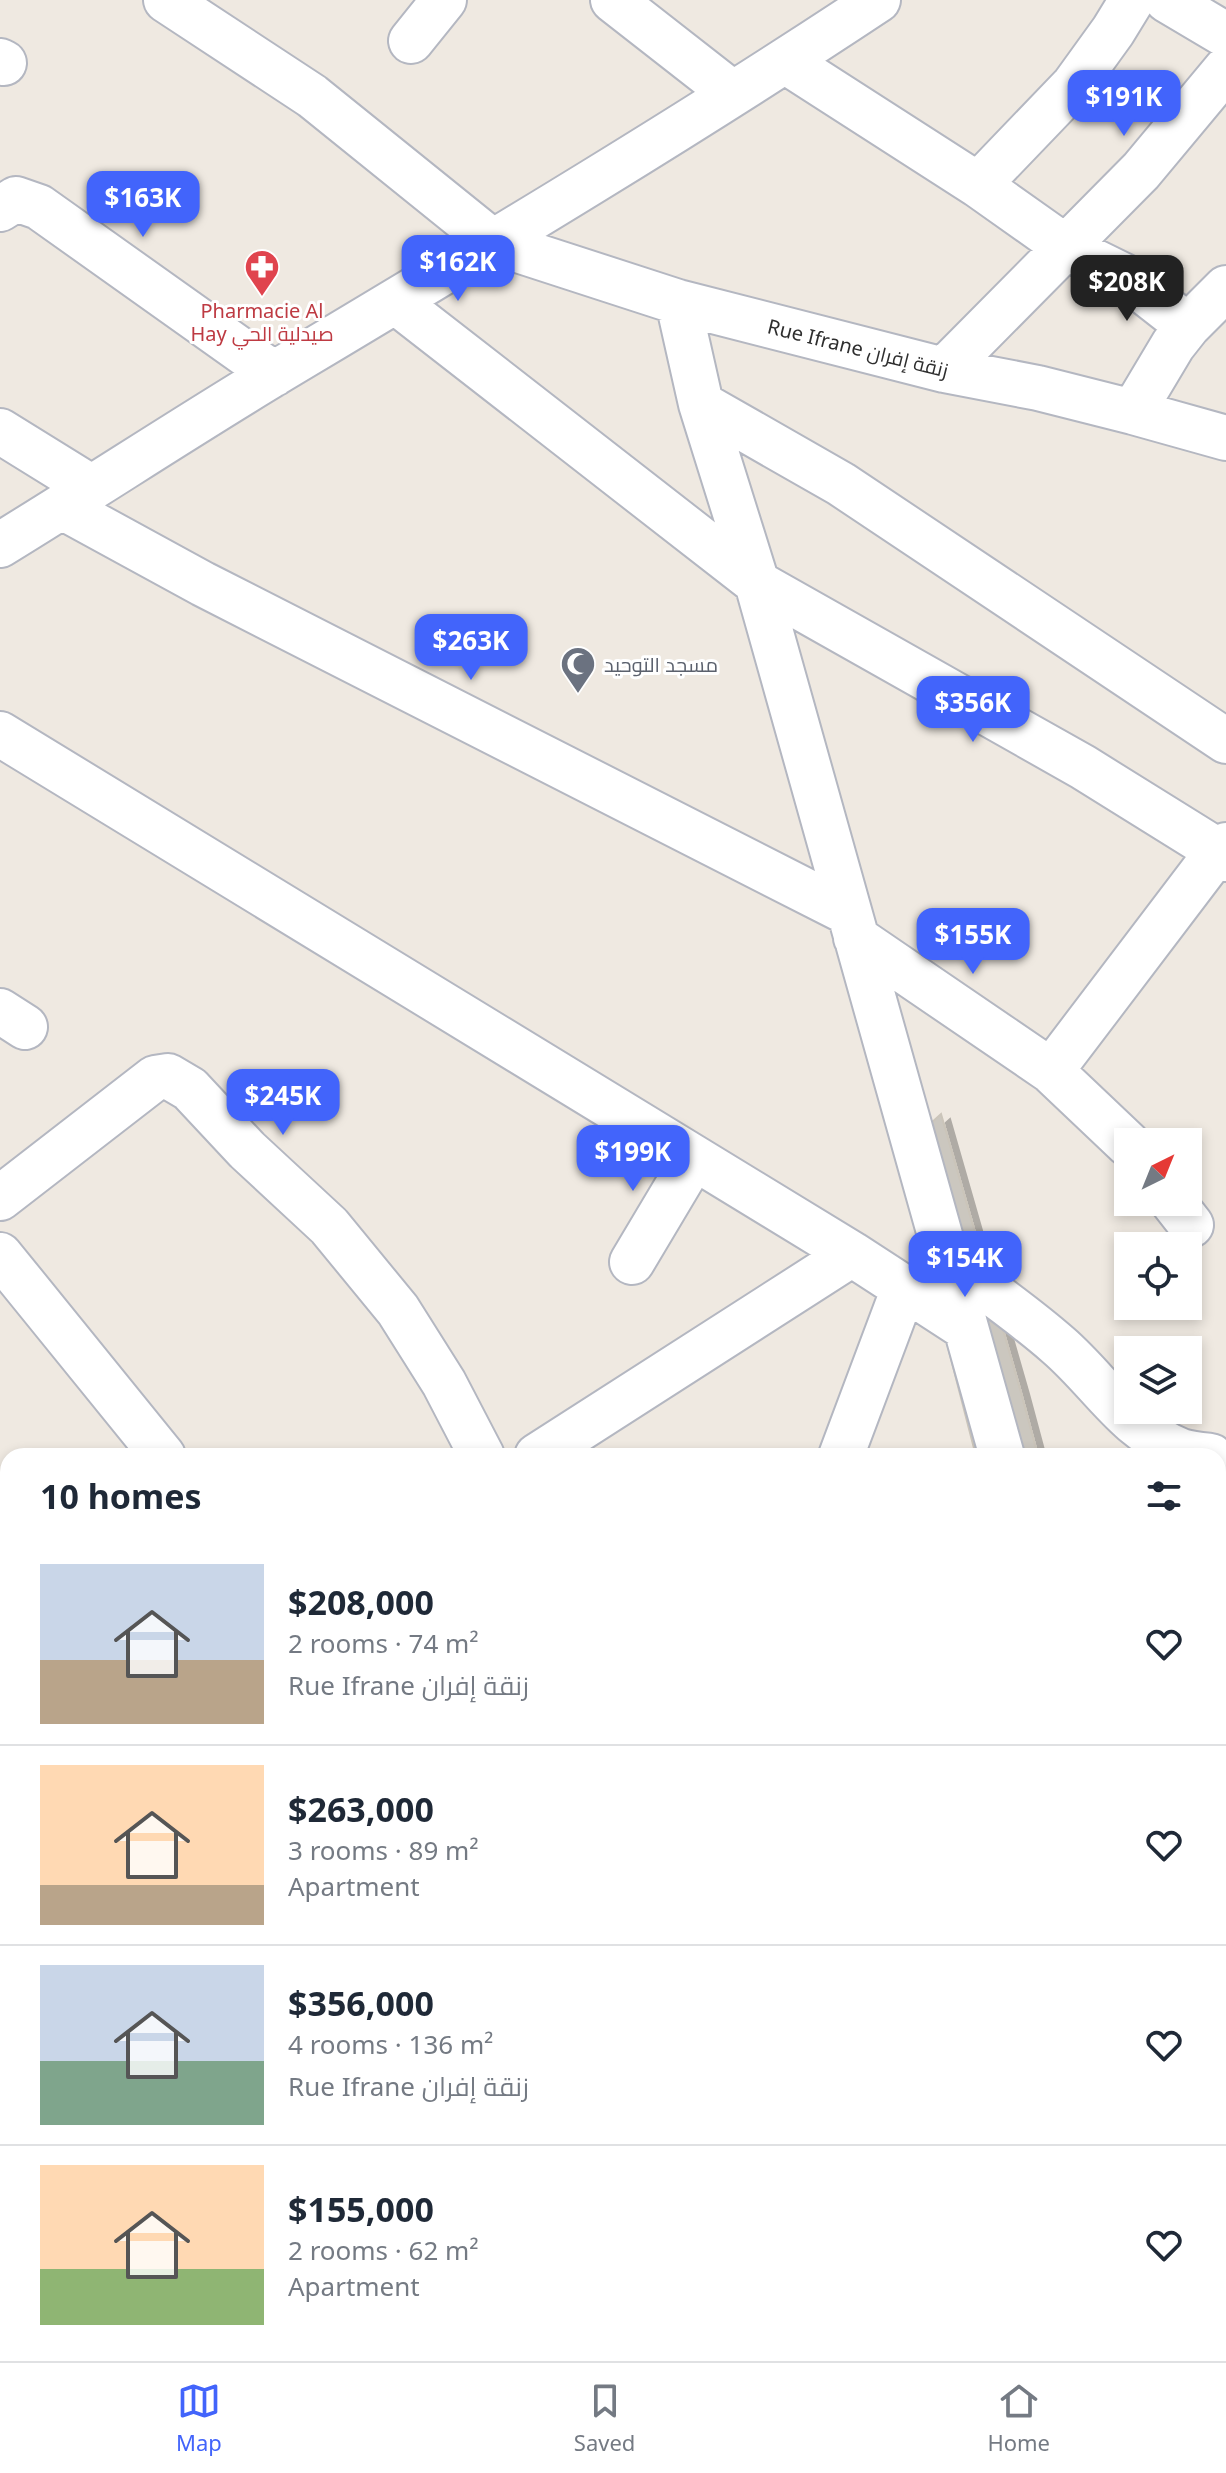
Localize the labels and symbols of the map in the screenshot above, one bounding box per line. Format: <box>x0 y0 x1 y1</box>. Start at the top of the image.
pin: $191K <box>1068 70 1180 138</box>
pin: $163K <box>87 171 199 239</box>
pin: $162K <box>402 235 514 303</box>
pharmacy icon: Pharmacie Al Hay صيدلية الحي <box>243 248 281 298</box>
pin: $208K <box>1071 255 1183 323</box>
place label: Pharmacie Al Hay صيدلية الحي <box>190 297 334 350</box>
street label: Rue Ifrane زنقة إفران <box>765 312 951 384</box>
pin: $263K <box>415 614 527 682</box>
mosque icon: مسجد التوحيد <box>559 645 597 695</box>
place label: مسجد التوحيد <box>604 651 718 678</box>
pin: $356K <box>917 676 1029 744</box>
pin: $155K <box>917 908 1029 976</box>
pin: $245K <box>227 1069 339 1137</box>
pin: $199K <box>577 1125 689 1193</box>
north arrow <box>1114 1128 1202 1216</box>
pin: $154K <box>909 1231 1021 1299</box>

